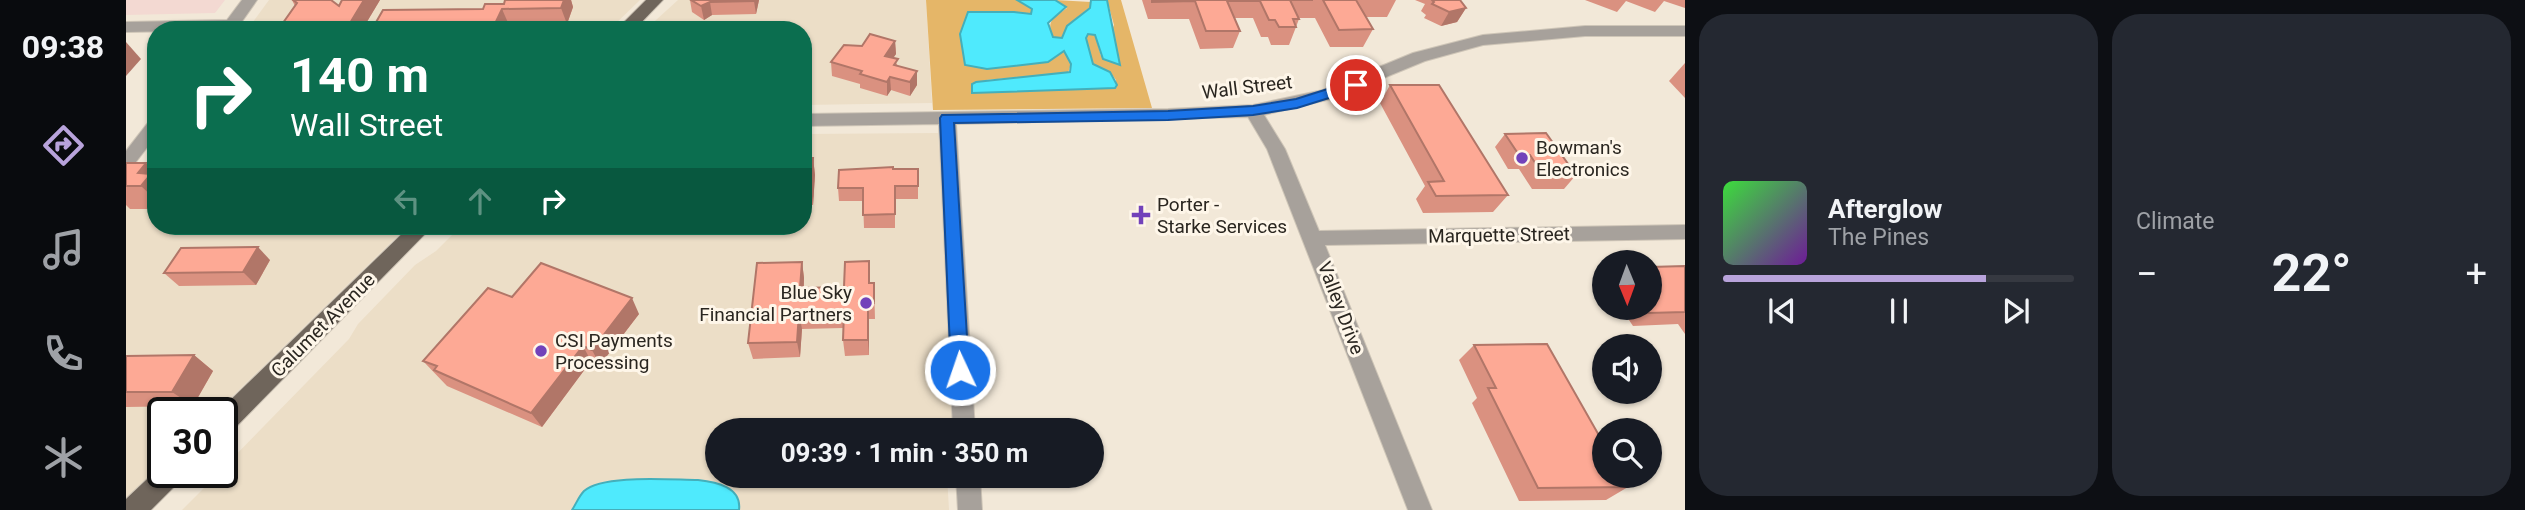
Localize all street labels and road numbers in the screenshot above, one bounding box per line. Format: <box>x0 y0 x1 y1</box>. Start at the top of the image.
street label: Wall Street <box>1200 70 1294 104</box>
street label: Marquette Street <box>1428 222 1570 248</box>
street label: Valley Drive <box>1313 258 1369 358</box>
street label: Calumet Avenue <box>266 268 380 382</box>

